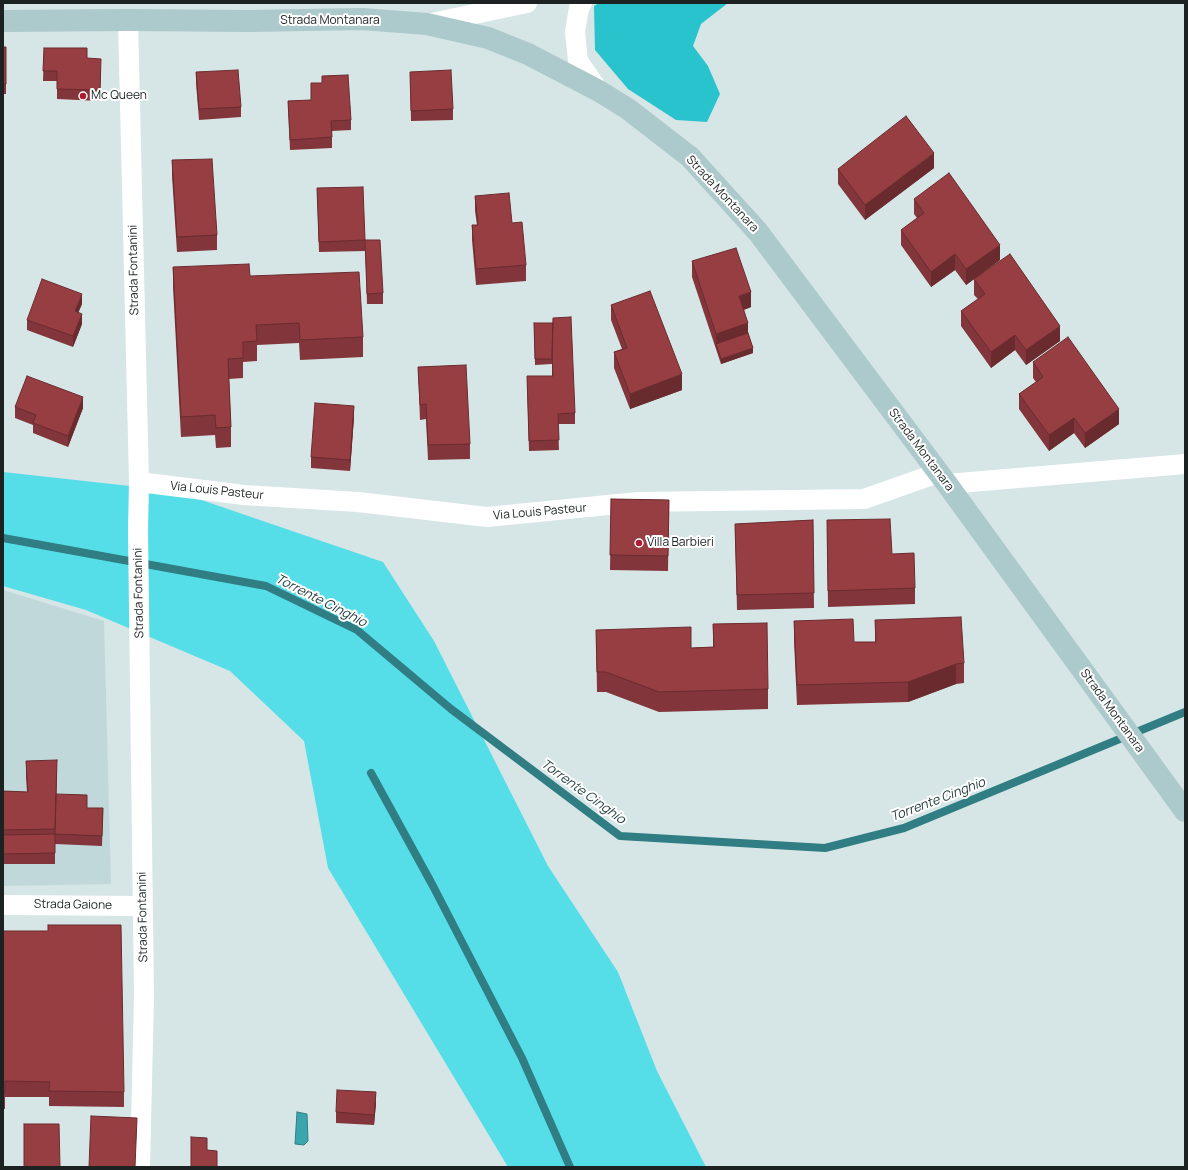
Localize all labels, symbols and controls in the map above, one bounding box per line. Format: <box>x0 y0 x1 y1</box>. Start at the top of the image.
street label: Strada Montanara <box>280 14 380 28</box>
place label: Mc Queen <box>91 89 147 103</box>
marker: Mc Queen <box>78 91 88 101</box>
street label: Strada Montanara <box>683 153 761 235</box>
street label: Strada Fontanini <box>126 225 142 315</box>
street label: Strada Montanara <box>885 406 957 494</box>
street label: Via Louis Pasteur <box>170 479 264 503</box>
street label: Via Louis Pasteur <box>493 501 587 523</box>
place label: Villa Barbieri <box>647 536 714 550</box>
marker: Villa Barbieri <box>634 538 644 548</box>
street label: Strada Fontanini <box>131 548 147 638</box>
water label: Torrente Cinghio <box>273 571 369 631</box>
street label: Strada Montanara <box>1077 667 1147 755</box>
water label: Torrente Cinghio <box>538 756 628 828</box>
water label: Torrente Cinghio <box>888 775 988 825</box>
street label: Strada Fontanini <box>135 872 151 962</box>
street label: Strada Gaione <box>34 897 112 913</box>

